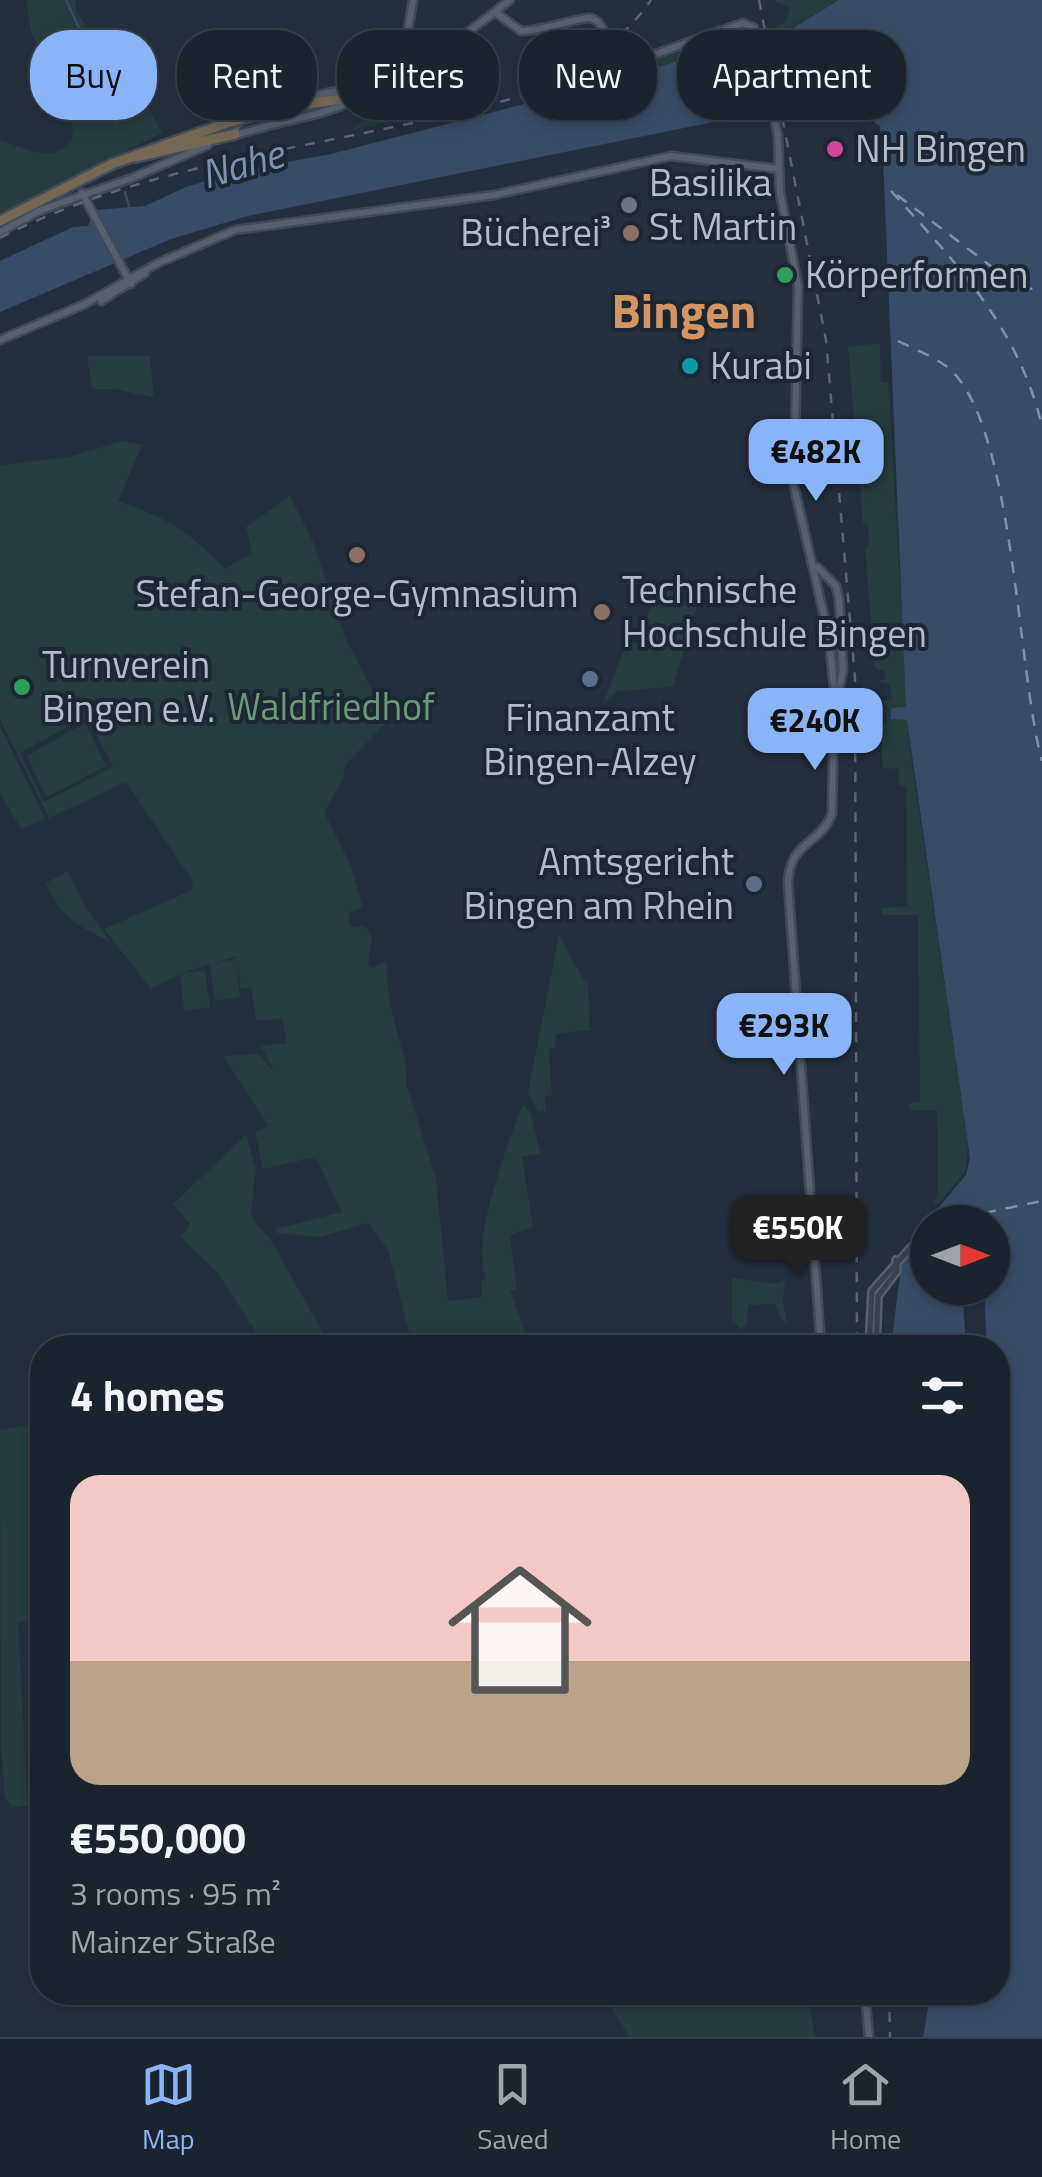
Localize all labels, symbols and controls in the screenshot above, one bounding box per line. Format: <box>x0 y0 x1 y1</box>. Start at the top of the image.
chip: Buy <box>30 30 157 120</box>
chip: Rent <box>177 30 317 120</box>
chip: Filters <box>337 30 499 120</box>
chip: New <box>519 30 657 120</box>
chip: Apartment <box>677 30 906 120</box>
place label: NH Bingen <box>855 119 1026 177</box>
water label: Nahe <box>193 122 293 204</box>
marker: NH Bingen <box>824 138 846 160</box>
place label: Basilika St Martin <box>649 153 797 255</box>
marker: Basilika St Martin <box>618 194 640 216</box>
place label: Bücherei³ <box>460 203 611 261</box>
marker: Bücherei³ <box>620 222 642 244</box>
place label: Körperformen <box>805 245 1028 303</box>
marker: Körperformen <box>774 264 796 286</box>
district label: Bingen <box>612 274 756 347</box>
place label: Kurabi <box>710 336 812 394</box>
marker: Kurabi <box>679 355 701 377</box>
pin: €482K <box>746 419 886 504</box>
text: €482K <box>771 427 861 475</box>
marker: Stefan-George-Gymnasium <box>346 544 368 566</box>
place label: Technische Hochschule Bingen <box>622 560 927 662</box>
place label: Stefan-George-Gymnasium <box>135 564 579 622</box>
marker: Technische Hochschule Bingen <box>591 601 613 623</box>
place label: Turnverein Bingen e.V. <box>42 635 215 737</box>
marker: Finanzamt Bingen-Alzey <box>579 668 601 690</box>
marker: Turnverein Bingen e.V. <box>11 676 33 698</box>
park label: Waldfriedhof <box>227 677 435 735</box>
place label: Finanzamt Bingen-Alzey <box>483 688 697 790</box>
pin: €240K <box>745 688 885 773</box>
text: €240K <box>770 696 860 744</box>
place label: Amtsgericht Bingen am Rhein <box>463 832 734 934</box>
marker: Amtsgericht Bingen am Rhein <box>743 873 765 895</box>
pin: €293K <box>714 993 854 1078</box>
text: €293K <box>739 1001 829 1049</box>
pin: €550K <box>728 1195 868 1280</box>
text: €550K <box>753 1203 843 1251</box>
north arrow <box>910 1205 1010 1305</box>
map controls <box>910 1205 1010 1305</box>
text: 4 homes <box>70 1363 225 1427</box>
icon: filters <box>915 1368 970 1423</box>
icon: home <box>430 1540 610 1720</box>
text: €550,000 <box>70 1805 246 1869</box>
text: 3 rooms · 95 m² <box>70 1869 281 1917</box>
text: Mainzer Straße <box>70 1917 276 1965</box>
tab: Map <box>141 2057 196 2160</box>
tab: Saved <box>477 2057 549 2160</box>
tab: Home <box>830 2057 901 2160</box>

